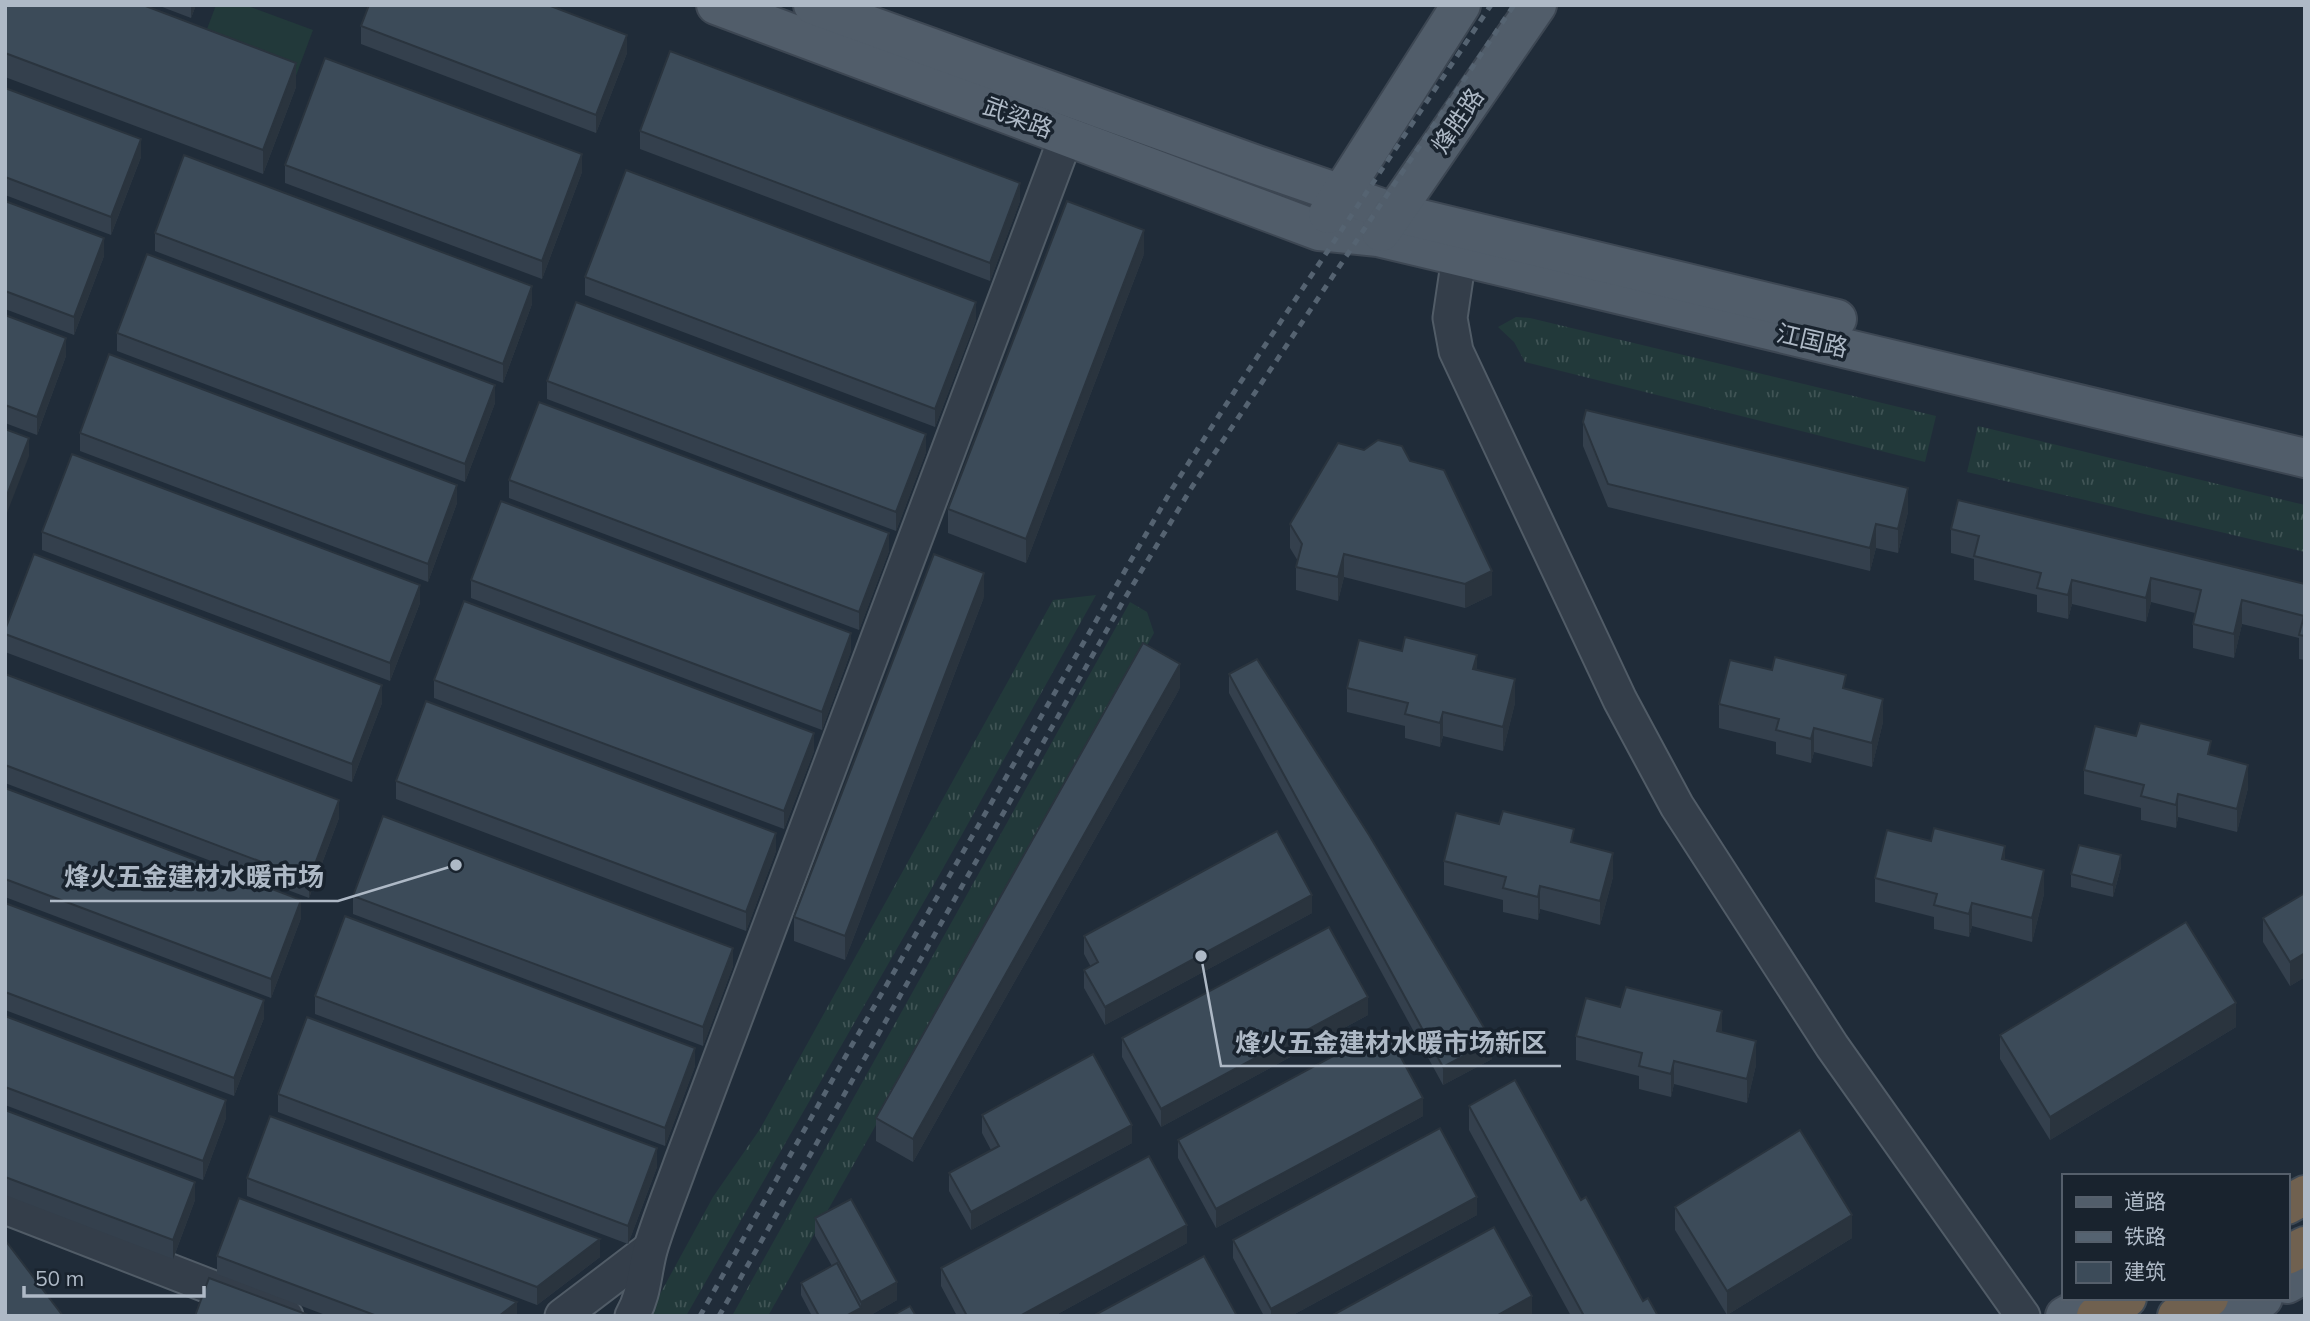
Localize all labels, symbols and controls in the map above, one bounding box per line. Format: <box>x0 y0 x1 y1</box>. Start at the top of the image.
street label: 烽胜路 <box>1425 82 1490 159</box>
street label: 武梁路 <box>979 90 1057 144</box>
street label: 江国路 <box>1774 317 1851 363</box>
callout: 烽火五金建材水暖市场 <box>50 854 338 901</box>
text: 烽火五金建材水暖市场 <box>64 860 324 893</box>
callout: 烽火五金建材水暖市场新区 <box>1221 1019 1561 1066</box>
text: 烽火五金建材水暖市场新区 <box>1235 1026 1547 1059</box>
legend <box>2062 1174 2289 1300</box>
text: 道路 <box>2124 1188 2166 1214</box>
text: 铁路 <box>2124 1223 2166 1249</box>
scale bar <box>24 1254 205 1298</box>
text: 建筑 <box>2124 1258 2166 1284</box>
text: 50 m <box>35 1265 84 1291</box>

